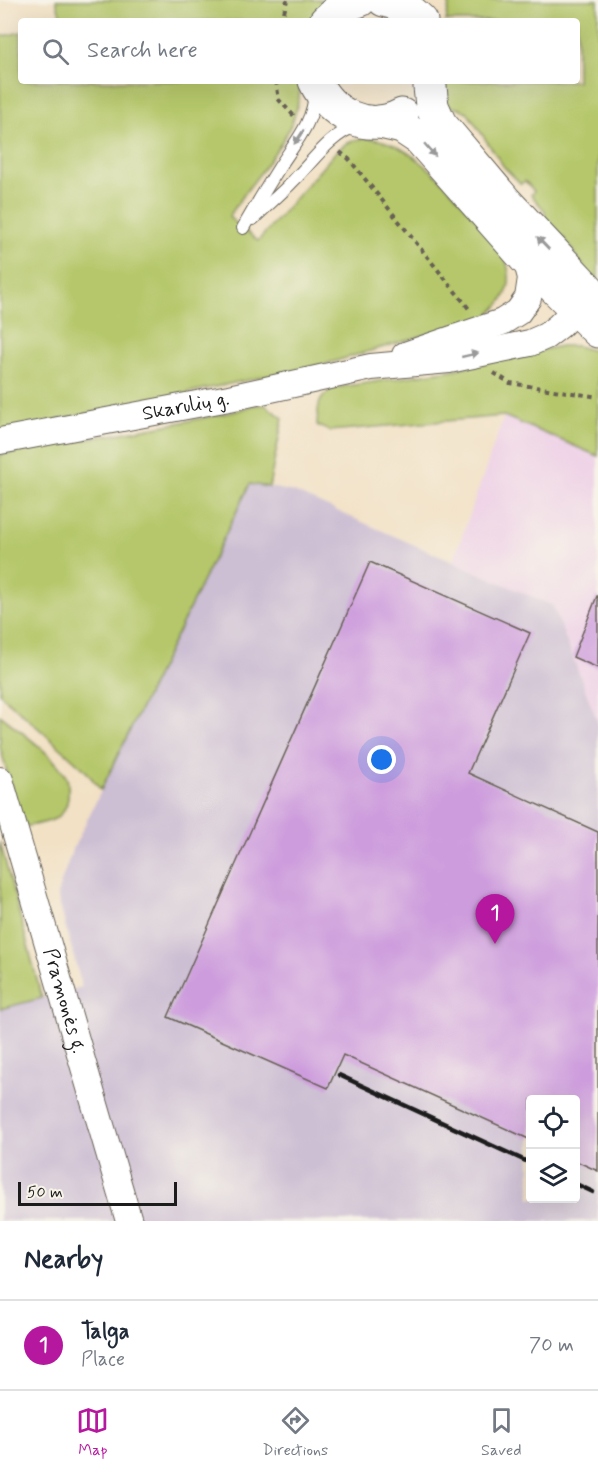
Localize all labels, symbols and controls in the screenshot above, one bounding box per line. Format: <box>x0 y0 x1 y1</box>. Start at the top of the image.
search box <box>18 18 580 84</box>
icon: search <box>39 35 72 68</box>
text: Search here <box>87 37 198 65</box>
one-way arrow <box>294 129 305 145</box>
one-way arrow <box>423 142 436 157</box>
one-way arrow <box>536 236 550 250</box>
one-way arrow <box>461 350 480 360</box>
street label: Skarulių g. <box>140 385 231 428</box>
your location <box>367 745 396 774</box>
pin: 1 <box>476 894 514 944</box>
street label: Pramonės g. <box>36 945 93 1056</box>
map controls <box>526 1095 580 1203</box>
button: locate <box>526 1095 580 1149</box>
button: layers <box>526 1149 580 1203</box>
scale bar <box>18 1179 177 1206</box>
text: 50 m <box>27 1182 63 1203</box>
text: Nearby <box>24 1243 103 1277</box>
text: Talga <box>81 1318 129 1346</box>
text: 1 <box>39 1332 48 1359</box>
text: 70 m <box>529 1332 574 1359</box>
text: Place <box>81 1346 125 1373</box>
tab: Map <box>76 1404 109 1461</box>
tab: Directions <box>262 1404 328 1461</box>
tab: Saved <box>481 1404 522 1461</box>

